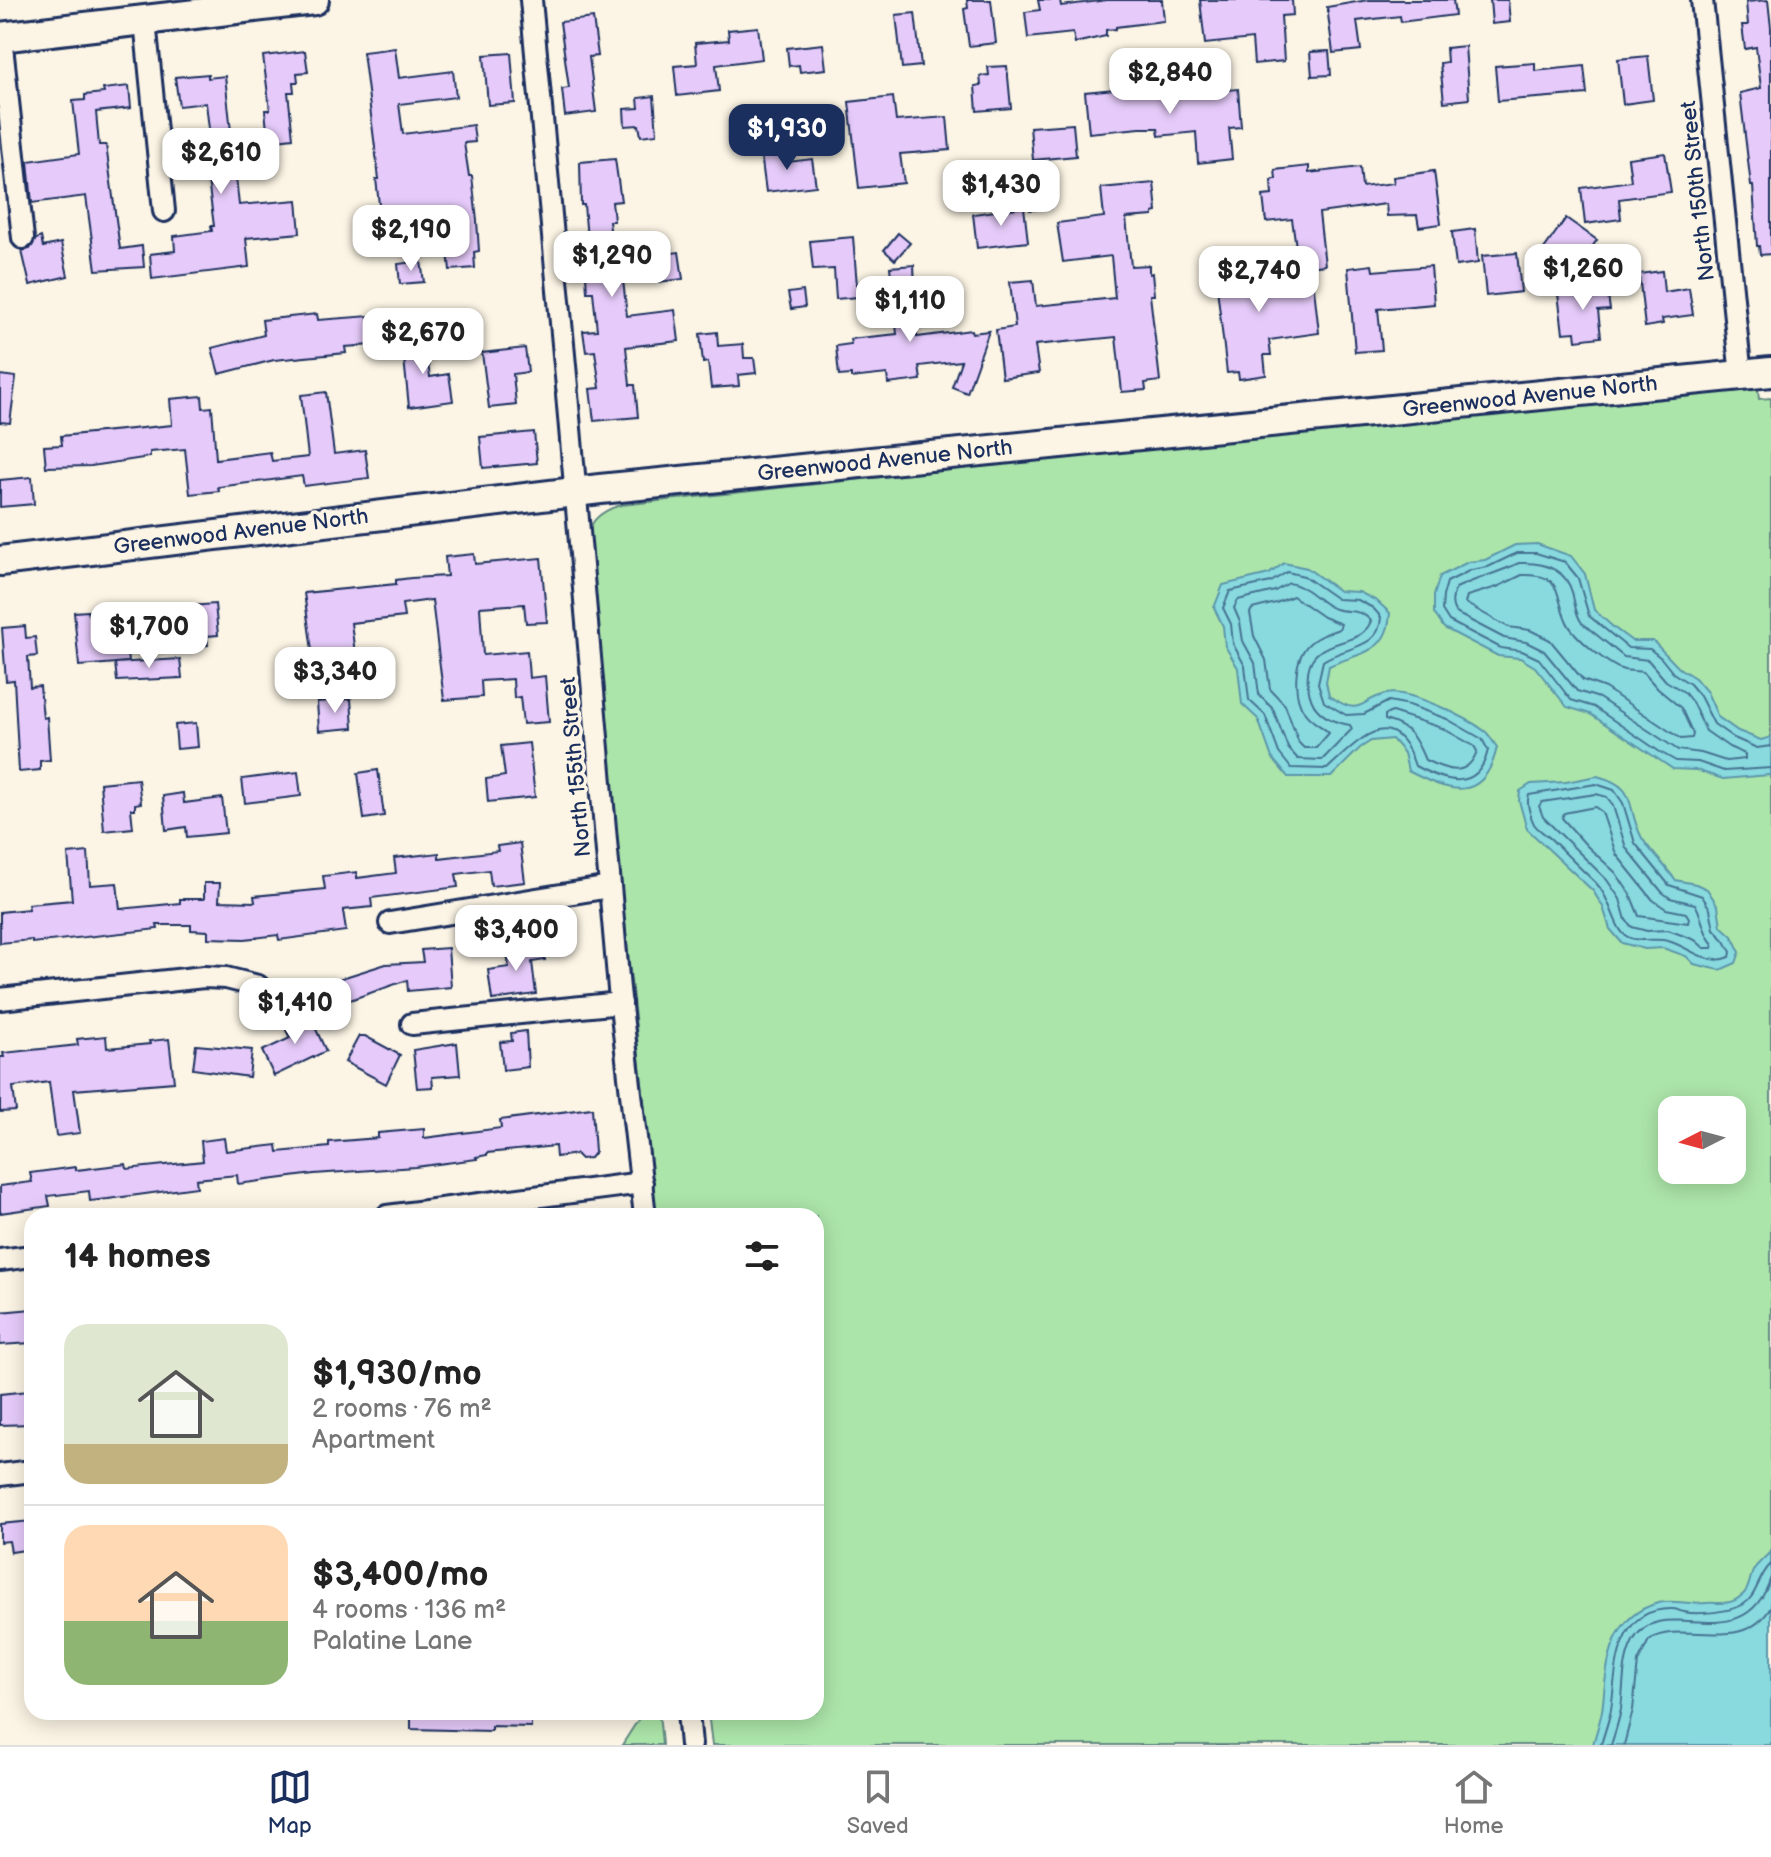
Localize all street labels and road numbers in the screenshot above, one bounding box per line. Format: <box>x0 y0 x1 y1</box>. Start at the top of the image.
street label: North 150th Street <box>1675 99 1721 282</box>
street label: Greenwood Avenue North <box>1401 370 1659 424</box>
street label: Greenwood Avenue North <box>756 434 1014 488</box>
street label: Greenwood Avenue North <box>112 503 370 561</box>
street label: North 155th Street <box>555 676 597 858</box>

